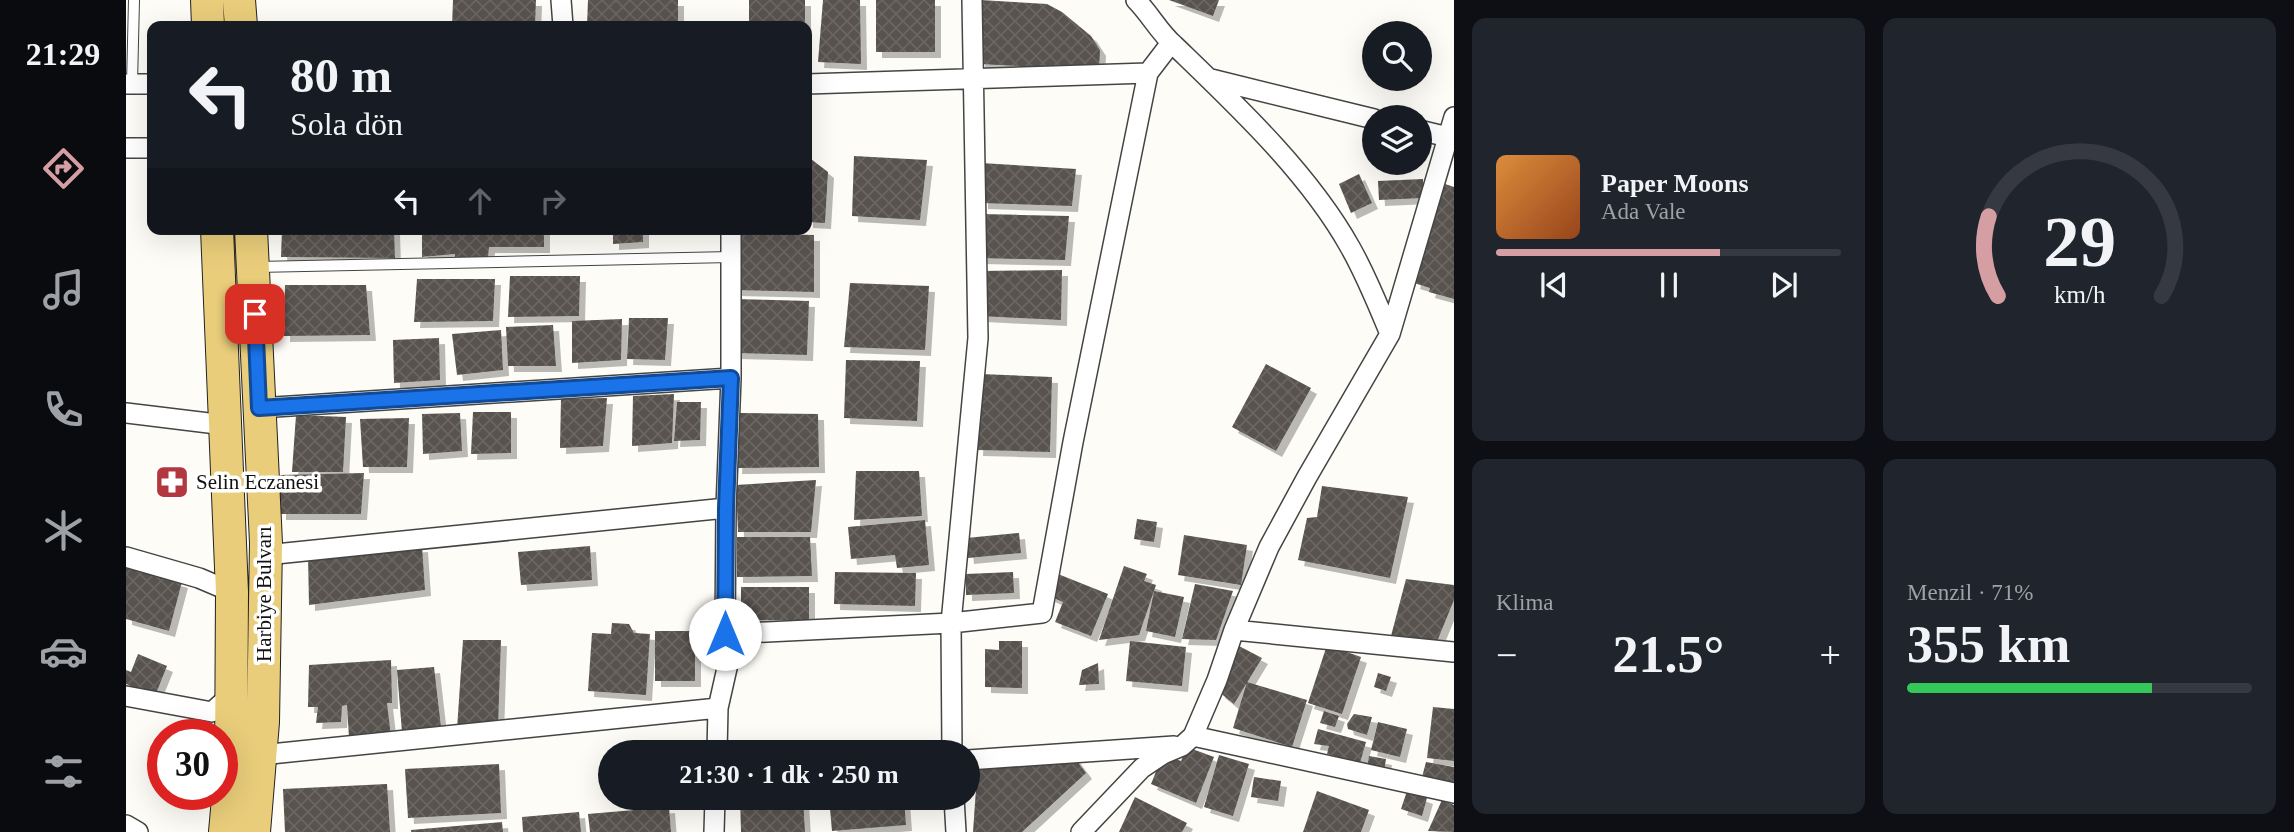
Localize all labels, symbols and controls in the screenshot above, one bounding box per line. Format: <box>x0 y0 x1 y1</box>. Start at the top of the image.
map controls <box>1362 21 1432 175</box>
button: search <box>1362 21 1432 91</box>
text: 21:29 <box>26 36 100 72</box>
text: 80 m <box>290 48 392 103</box>
icon: left <box>175 49 266 140</box>
button: layers <box>1362 105 1432 175</box>
text: Sola dön <box>290 106 403 142</box>
icon: directions <box>39 144 88 193</box>
text: Paper Moons <box>1601 169 1749 198</box>
icon: left <box>388 182 426 220</box>
icon: ahead <box>461 182 499 220</box>
icon: right <box>534 182 572 220</box>
text: Ada Vale <box>1601 199 1686 224</box>
text: 29 <box>2043 201 2116 282</box>
icon: music <box>39 265 88 314</box>
icon: previous <box>1535 266 1573 304</box>
icon: pause <box>1650 266 1688 304</box>
icon: next <box>1765 266 1803 304</box>
text: km/h <box>2054 281 2106 308</box>
pin <box>225 284 285 344</box>
icon: arrive <box>236 295 274 333</box>
icon: phone <box>39 385 88 434</box>
pharmacy icon: Selin Eczanesi <box>153 463 191 501</box>
place label: Selin Eczanesi <box>196 470 319 494</box>
icon: climate <box>39 506 88 555</box>
street label: Harbiye Bulvarı <box>252 526 276 662</box>
text: Menzil · 71% <box>1907 580 2033 605</box>
text: Klima <box>1496 590 1554 615</box>
position arrow <box>688 597 762 671</box>
text: 355 km <box>1907 616 2070 673</box>
text: 21.5° <box>1613 626 1724 683</box>
icon: car <box>39 627 88 676</box>
text: − <box>1496 634 1517 676</box>
text: + <box>1820 634 1841 676</box>
speed limit sign: 30 <box>147 719 238 810</box>
icon: filters <box>39 747 88 796</box>
text: 21:30 · 1 dk · 250 m <box>679 760 899 789</box>

